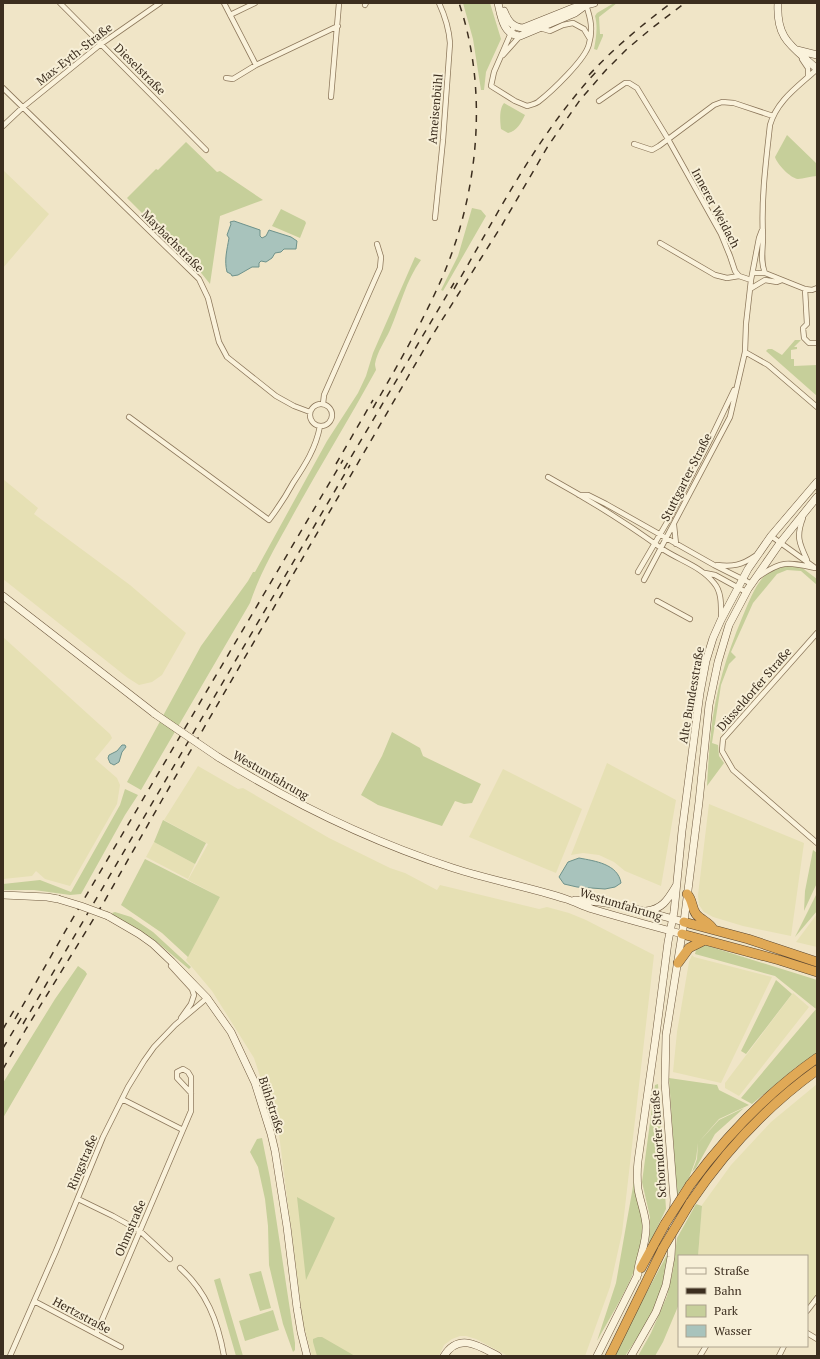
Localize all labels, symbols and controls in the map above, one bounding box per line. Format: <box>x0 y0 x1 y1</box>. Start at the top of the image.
street label: Max-Eyth-Straße <box>33 20 115 88</box>
street label: Dieselstraße <box>111 40 169 98</box>
street label: Ameisenbühl <box>424 73 446 145</box>
street label: Innerer Weidach <box>689 166 743 250</box>
street label: Maybachstraße <box>139 207 207 275</box>
street label: Stuttgarter Straße <box>657 430 715 524</box>
street label: Düsseldorfer Straße <box>714 644 794 734</box>
street label: Alte Bundesstraße <box>675 645 707 745</box>
street label: Westumfahrung <box>230 747 312 803</box>
street label: Westumfahrung <box>578 884 665 924</box>
street label: Bühlstraße <box>256 1075 288 1135</box>
street label: Schorndorfer Straße <box>647 1090 669 1198</box>
street label: Ringstraße <box>64 1132 100 1192</box>
street label: Ohmstraße <box>111 1197 149 1259</box>
legend <box>678 1255 808 1347</box>
text: Straße <box>714 1263 749 1278</box>
text: Bahn <box>714 1283 742 1298</box>
street label: Hertzstraße <box>50 1293 114 1337</box>
text: Park <box>714 1303 739 1318</box>
text: Wasser <box>714 1323 752 1338</box>

